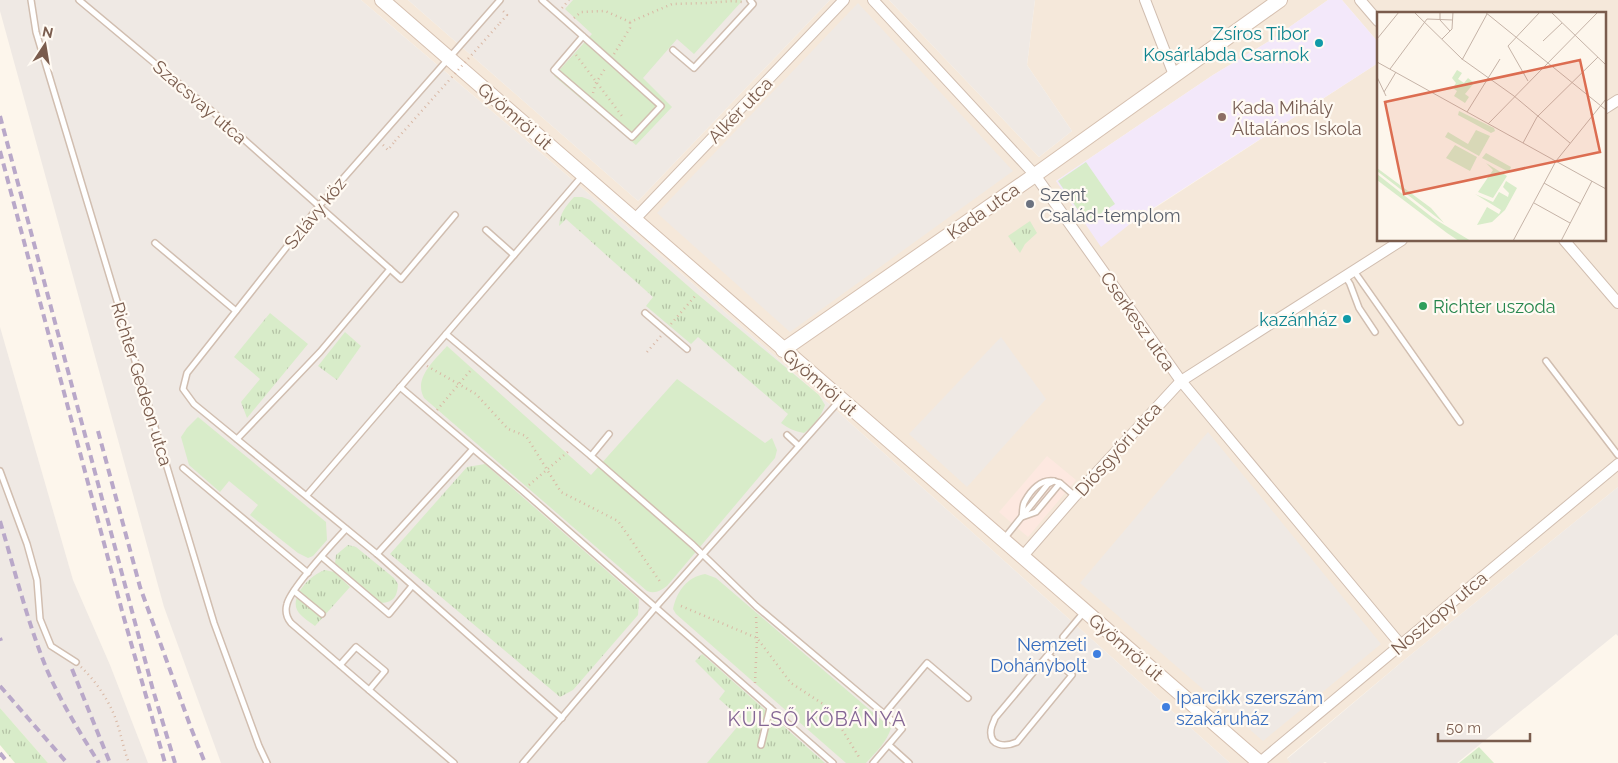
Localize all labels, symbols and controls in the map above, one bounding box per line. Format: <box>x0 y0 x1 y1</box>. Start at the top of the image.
inset map <box>1377 12 1606 241</box>
north arrow <box>20 20 70 70</box>
text: N <box>41 23 55 41</box>
place label: Zsíros Tibor Kosárlabda Csarnok <box>1143 23 1310 65</box>
marker: Zsíros Tibor Kosárlabda Csarnok <box>1313 37 1325 49</box>
street label: Szacsvay utca <box>149 56 251 148</box>
street label: Alkér utca <box>703 73 777 147</box>
street label: Gyömrői út <box>474 78 556 154</box>
place label: Kada Mihály Általános Iskola <box>1232 97 1362 139</box>
marker: Kada Mihály Általános Iskola <box>1216 111 1228 123</box>
street label: Szlávy köz <box>280 173 350 253</box>
street label: Kada utca <box>943 179 1023 243</box>
place label: Szent Család-templom <box>1040 184 1181 226</box>
marker: Szent Család-templom <box>1024 198 1036 210</box>
street label: Cserkesz utca <box>1096 267 1180 375</box>
place label: Richter uszoda <box>1433 296 1556 317</box>
street label: Richter Gedeon utca <box>107 300 177 468</box>
marker: Richter uszoda <box>1417 300 1429 312</box>
place label: kazánház <box>1259 309 1337 330</box>
marker: kazánház <box>1341 313 1353 325</box>
street label: Gyömrői út <box>779 344 861 420</box>
street label: Diósgyőri utca <box>1071 398 1165 500</box>
street label: Noszlopy utca <box>1387 567 1491 659</box>
street label: Gyömrői út <box>1085 609 1167 685</box>
place label: Nemzeti Dohánybolt <box>990 634 1087 676</box>
marker: Nemzeti Dohánybolt <box>1091 648 1103 660</box>
place label: Iparcikk szerszám szakáruház <box>1176 687 1323 729</box>
marker: Iparcikk szerszám szakáruház <box>1160 701 1172 713</box>
district label: KÜLSŐ KŐBÁNYA <box>728 707 906 731</box>
scale bar <box>1438 710 1530 742</box>
text: 50 m <box>1446 719 1481 737</box>

